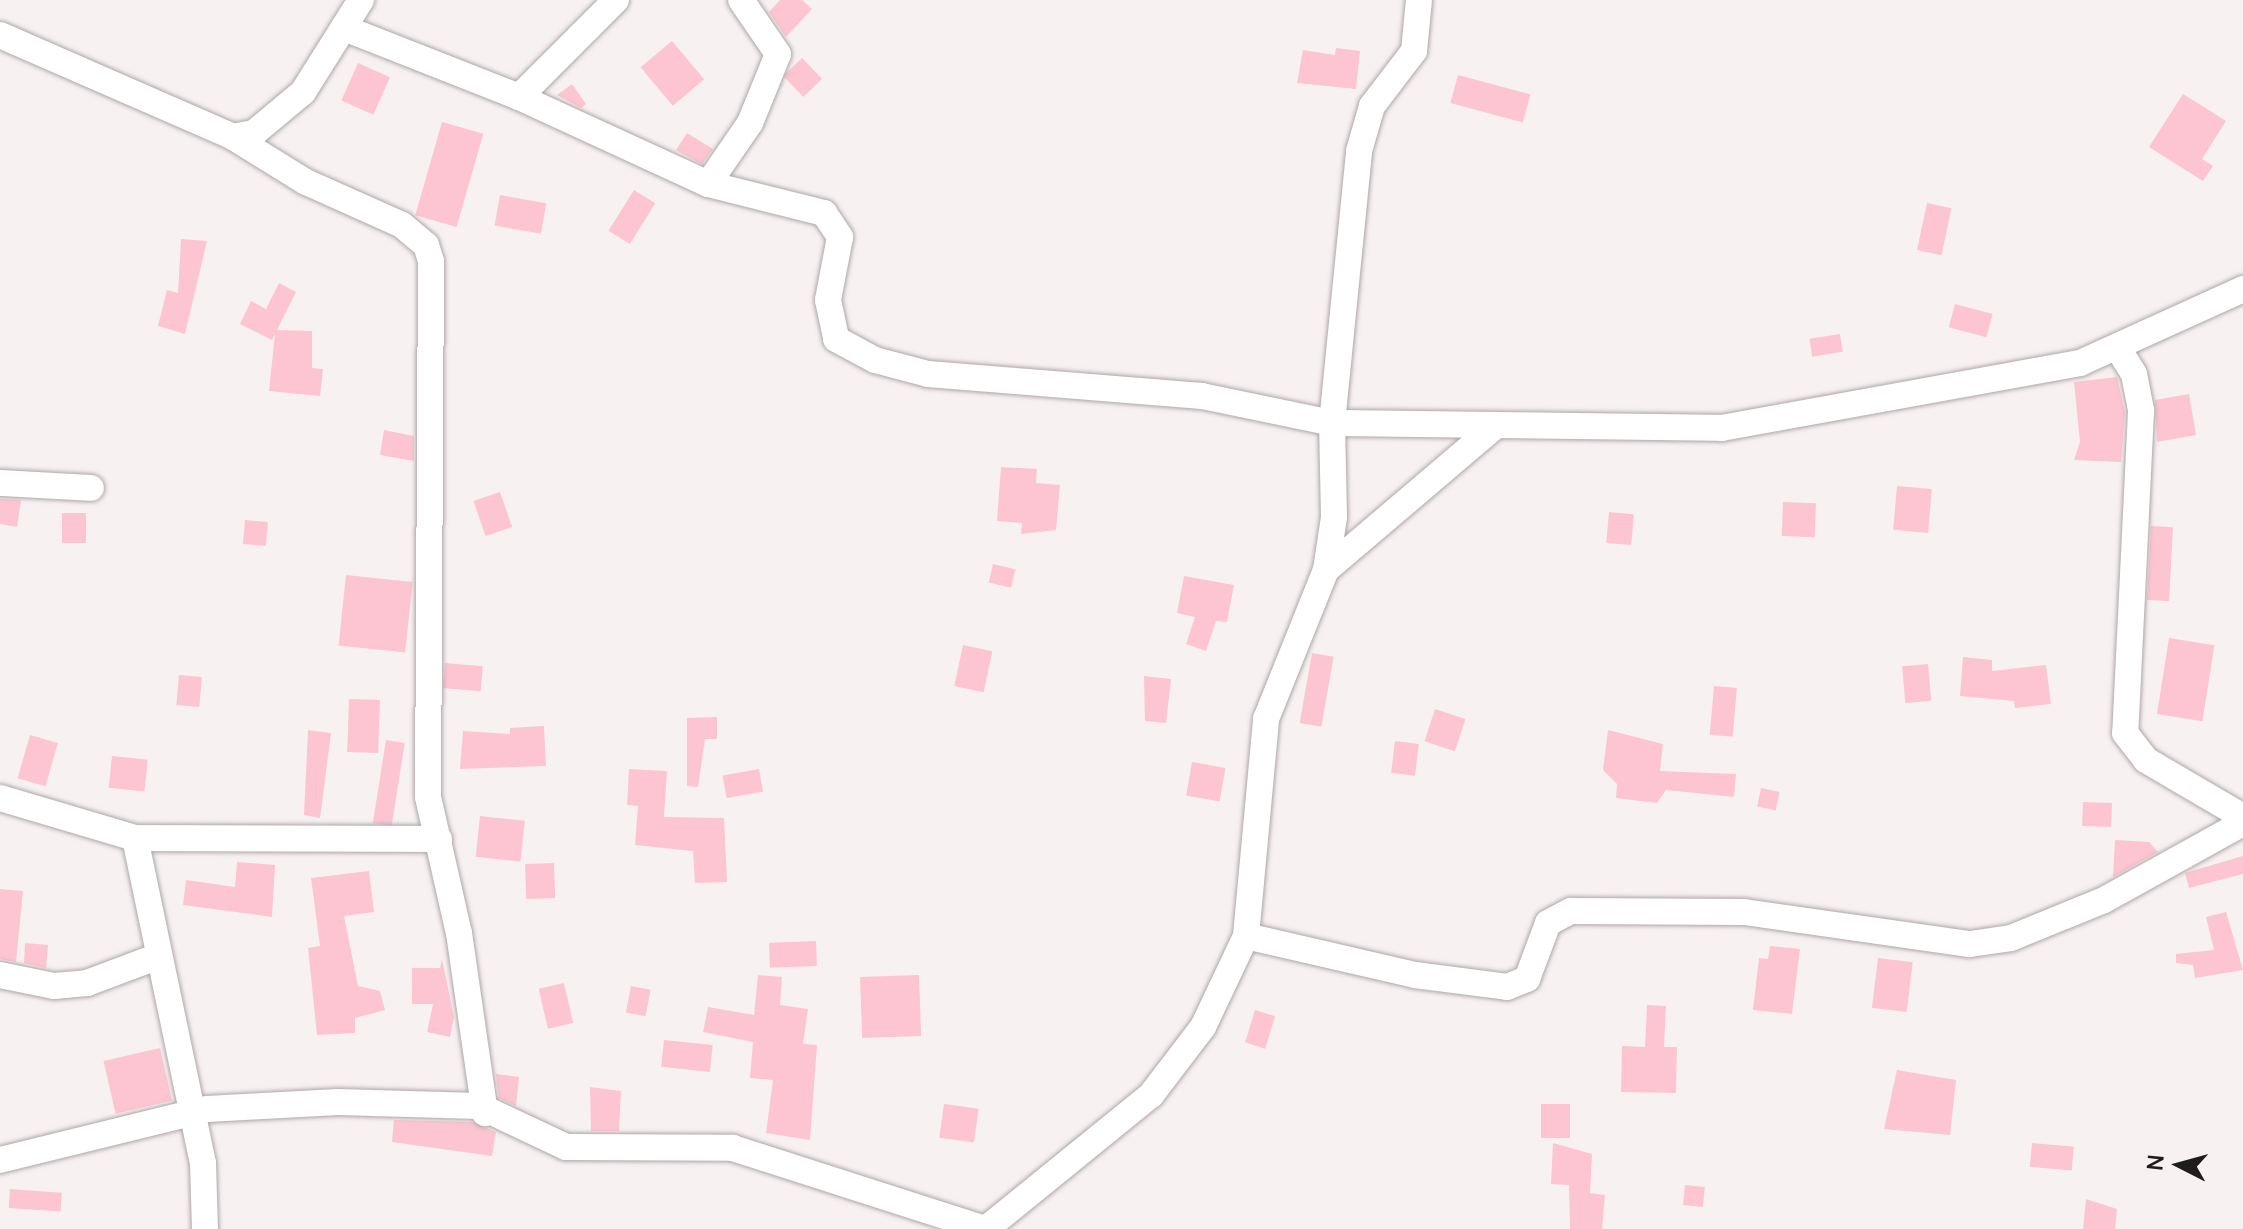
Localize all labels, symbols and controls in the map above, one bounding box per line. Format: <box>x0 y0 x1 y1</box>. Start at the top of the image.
north arrow <box>2139 1125 2219 1205</box>
text: N <box>2139 1153 2171 1172</box>

